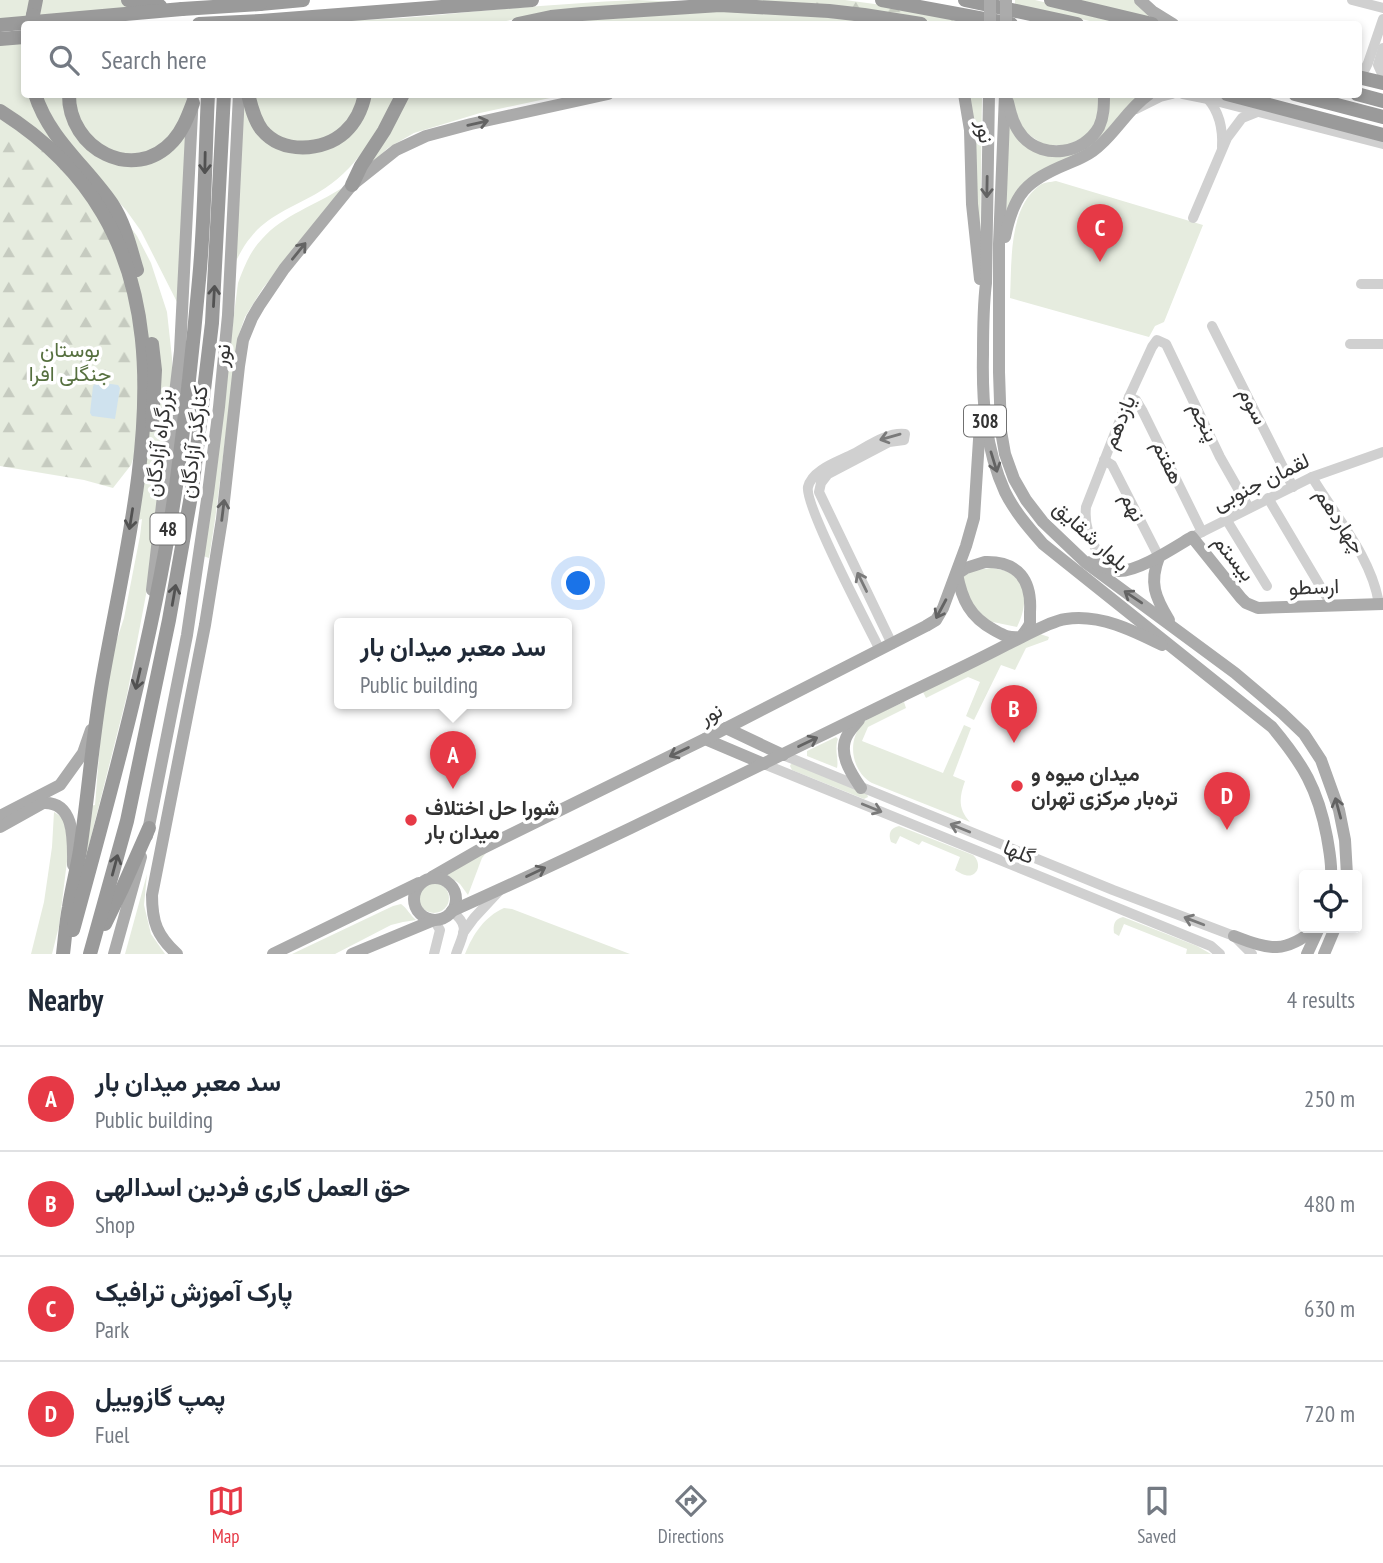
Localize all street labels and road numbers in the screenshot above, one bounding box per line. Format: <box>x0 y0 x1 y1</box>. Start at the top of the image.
street label: نور <box>971 118 1000 145</box>
street label: نور <box>206 341 237 369</box>
street label: سوم <box>1232 383 1274 429</box>
street label: کنارگذر آزادگان <box>173 384 214 500</box>
street label: بزرگراه آزادگان <box>138 387 179 499</box>
street label: یازدهم <box>1096 391 1142 453</box>
street label: پنجم <box>1182 397 1226 447</box>
road number: 308 <box>964 406 1006 436</box>
street label: هفتم <box>1145 435 1191 489</box>
street label: لقمان جنوبی <box>1208 446 1314 517</box>
street label: چهاردهم <box>1308 483 1372 559</box>
street label: نهم <box>1114 487 1152 527</box>
street label: بلوار شقایق <box>1047 494 1135 577</box>
road number: 48 <box>150 514 186 544</box>
street label: بیستم <box>1207 529 1261 587</box>
street label: ارسطو <box>1288 572 1340 601</box>
street label: نور <box>694 696 727 731</box>
street label: گلها <box>999 833 1039 870</box>

